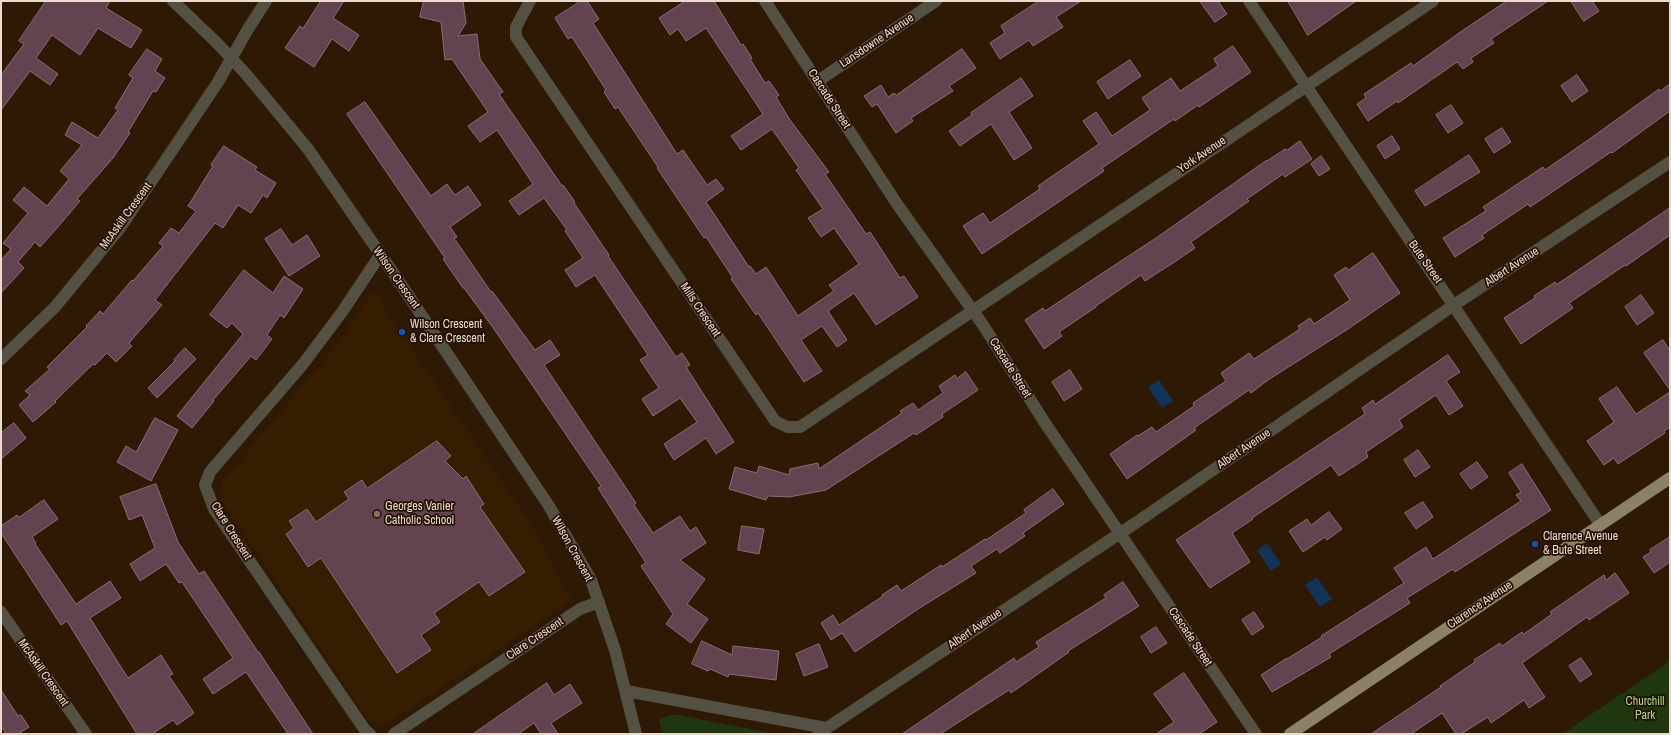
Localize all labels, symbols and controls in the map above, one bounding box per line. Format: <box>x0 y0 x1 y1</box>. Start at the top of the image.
street label: Lansdowne Avenue <box>837 11 917 71</box>
street label: Cascade Street <box>804 67 854 131</box>
street label: York Avenue <box>1175 134 1229 176</box>
street label: McAskill Crescent <box>97 180 155 252</box>
street label: Bute Street <box>1405 238 1445 286</box>
street label: Wilson Crescent <box>369 244 423 312</box>
street label: Albert Avenue <box>1482 244 1542 290</box>
street label: Mills Crescent <box>677 280 723 340</box>
place label: Wilson Crescent & Clare Crescent <box>410 318 485 346</box>
marker: Wilson Crescent & Clare Crescent <box>397 327 407 337</box>
street label: Cascade Street <box>986 335 1034 401</box>
street label: Albert Avenue <box>1214 426 1274 472</box>
street label: Clare Crescent <box>208 499 254 563</box>
place label: Georges Vanier Catholic School <box>385 500 454 528</box>
marker: Georges Vanier Catholic School <box>372 509 382 519</box>
street label: Wilson Crescent <box>548 514 596 584</box>
place label: Clarence Avenue & Bute Street <box>1543 530 1618 558</box>
marker: Clarence Avenue & Bute Street <box>1530 539 1540 549</box>
street label: Clarence Avenue <box>1445 578 1515 632</box>
street label: Cascade Street <box>1165 605 1215 669</box>
street label: Albert Avenue <box>945 606 1005 652</box>
street label: Clare Crescent <box>504 615 566 663</box>
street label: McAskill Crescent <box>15 637 71 709</box>
park label: Churchill Park <box>1626 695 1664 723</box>

